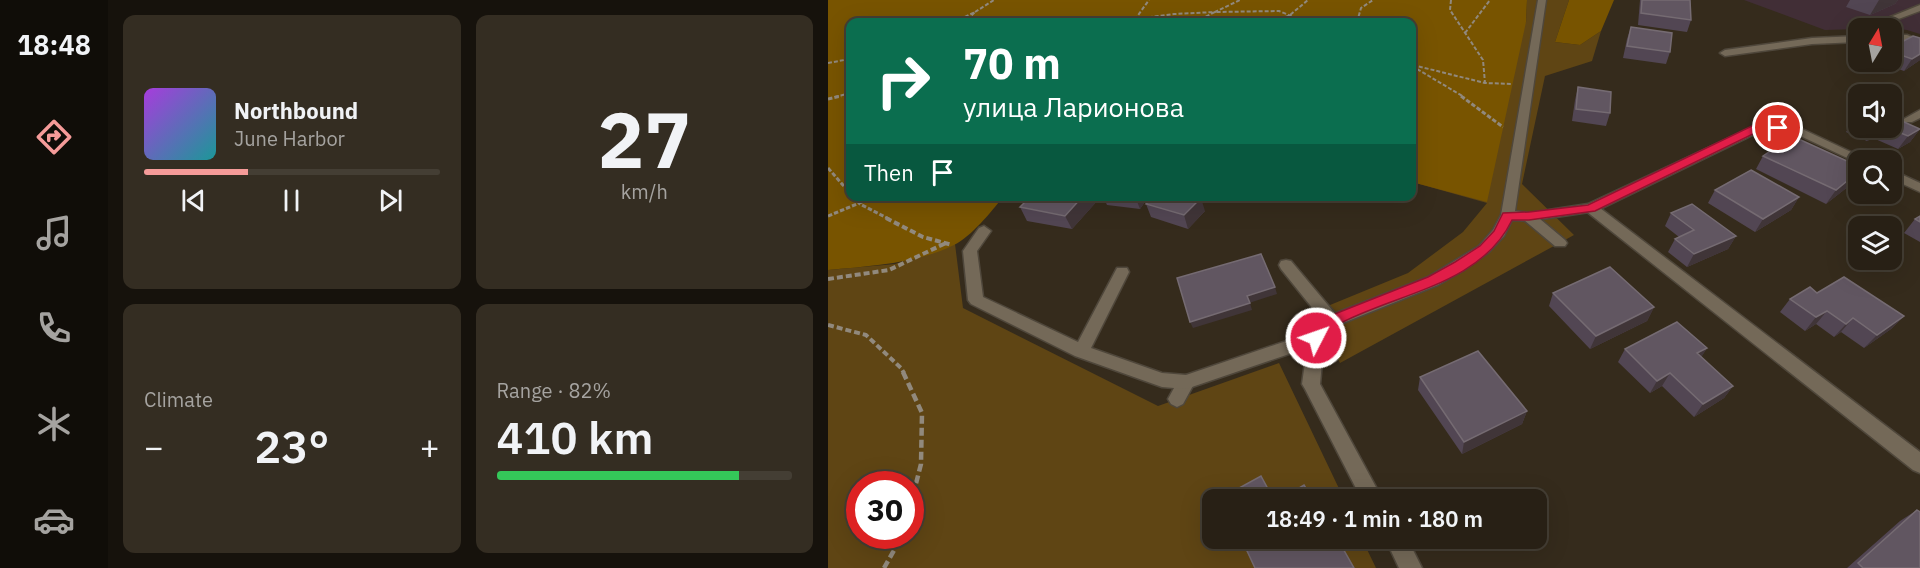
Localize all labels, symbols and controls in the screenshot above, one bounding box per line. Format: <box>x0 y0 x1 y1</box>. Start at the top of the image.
north arrow <box>1848 18 1902 72</box>
map controls <box>1848 18 1902 270</box>
text: 18:48 <box>17 27 91 62</box>
text: 70 m <box>963 36 1061 91</box>
icon: right <box>864 42 942 120</box>
button: sound <box>1848 84 1902 138</box>
text: 27 <box>597 88 691 189</box>
text: улица Ларионова <box>963 89 1184 124</box>
text: Northbound <box>234 96 358 125</box>
pin <box>1752 102 1803 153</box>
icon: arrive <box>1761 111 1794 144</box>
icon: directions <box>33 116 75 158</box>
text: June Harbor <box>234 125 345 152</box>
button: search <box>1848 150 1902 204</box>
icon: arrive <box>926 156 959 189</box>
text: Then <box>864 158 914 187</box>
text: km/h <box>621 178 668 205</box>
icon: previous <box>177 184 210 217</box>
icon: pause <box>275 184 308 217</box>
icon: next <box>374 184 407 217</box>
icon: music <box>33 212 75 254</box>
button: layers <box>1848 216 1902 270</box>
position arrow <box>1284 306 1348 370</box>
icon: phone <box>33 307 75 349</box>
text: Range · 82% <box>497 377 611 404</box>
text: Climate <box>144 386 213 413</box>
icon: climate <box>33 403 75 445</box>
text: 410 km <box>497 408 653 466</box>
text: 23° <box>254 417 329 475</box>
text: − <box>144 425 164 468</box>
text: + <box>420 425 439 468</box>
speed limit sign: 30 <box>846 471 924 549</box>
icon: car <box>33 499 75 541</box>
text: 18:49 · 1 min · 180 m <box>1266 504 1483 533</box>

